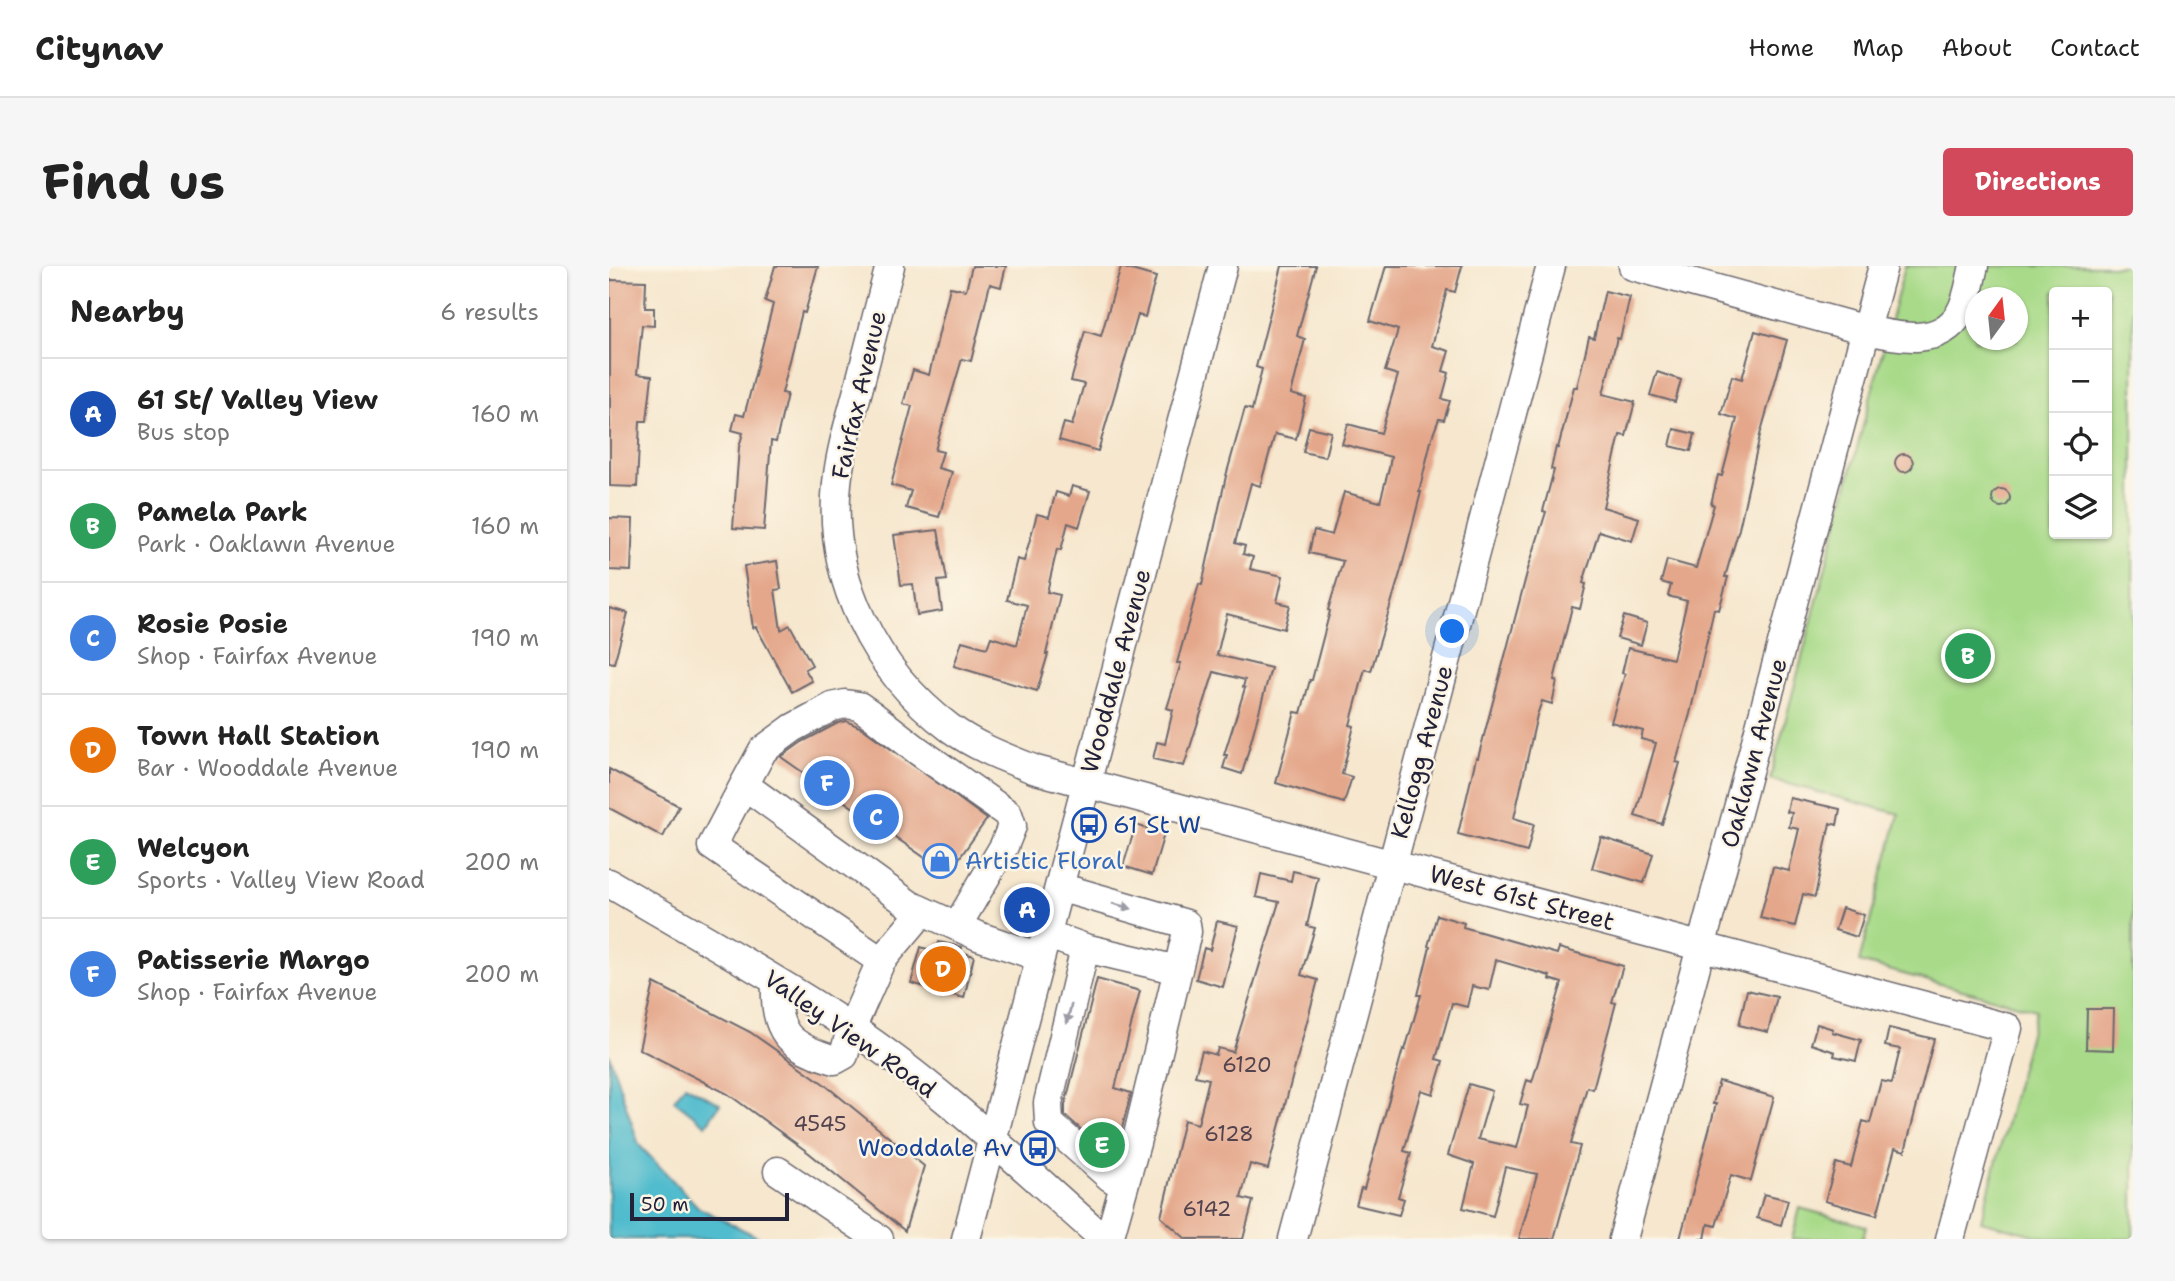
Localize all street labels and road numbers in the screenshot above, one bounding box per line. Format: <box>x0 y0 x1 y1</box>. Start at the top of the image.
street label: Fairfax Avenue <box>824 308 894 482</box>
street label: Wooddale Avenue <box>1073 566 1159 776</box>
street label: Oaklawn Avenue <box>1713 655 1795 851</box>
street label: Kellogg Avenue <box>1383 662 1461 842</box>
street label: West 61st Street <box>1426 858 1618 938</box>
street label: Valley View Road <box>757 963 943 1105</box>

